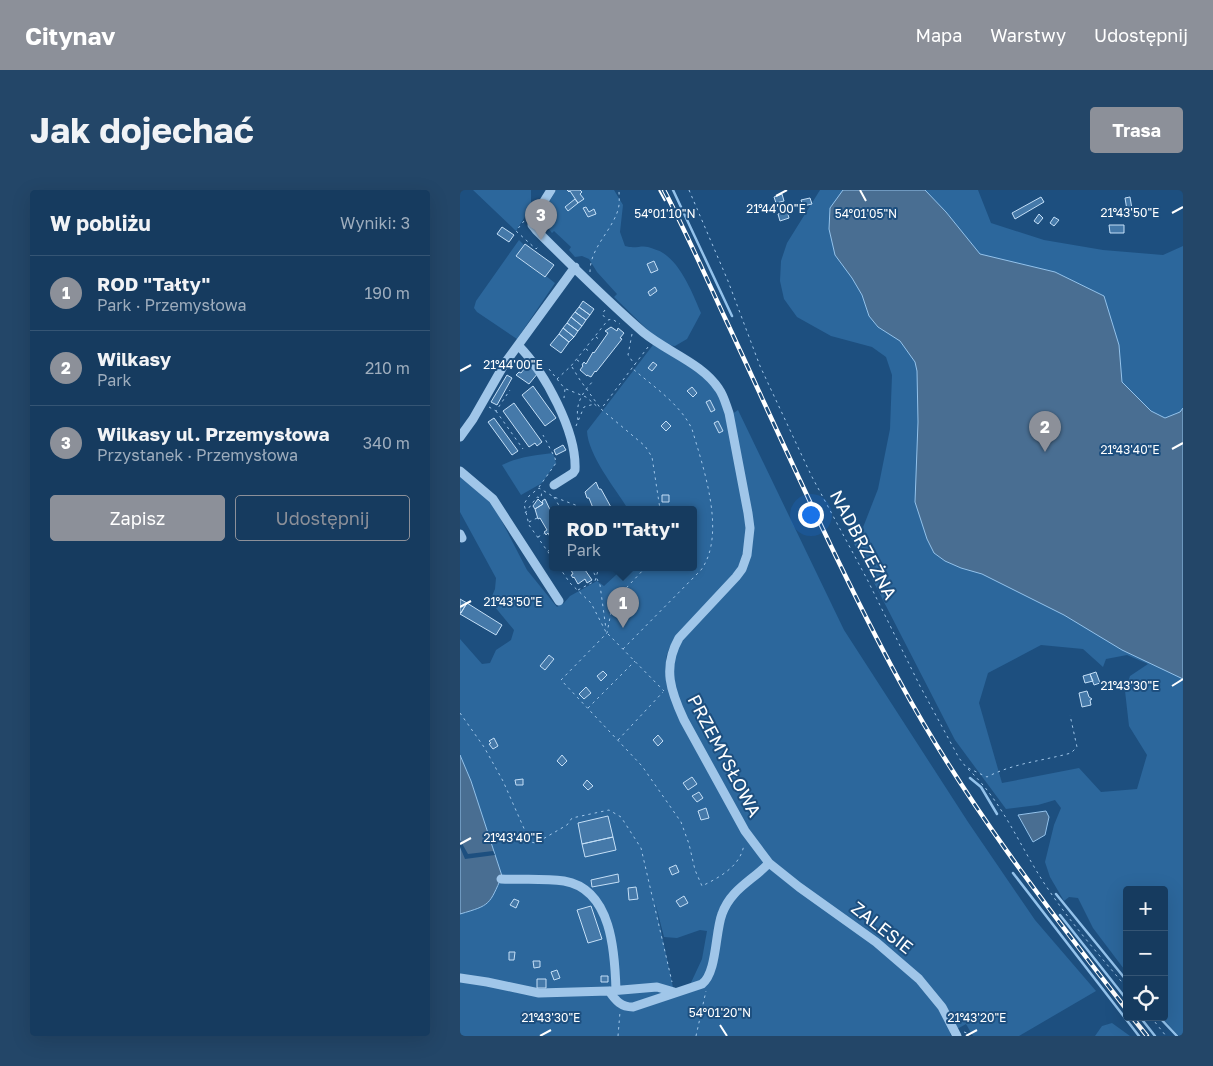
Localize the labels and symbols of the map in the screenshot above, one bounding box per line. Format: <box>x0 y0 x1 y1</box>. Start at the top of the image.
pin: 3 <box>525 199 557 240</box>
text: 21°44'00"E <box>746 201 806 216</box>
text: 21°43'50"E <box>1101 205 1159 220</box>
text: 54°01'10"N <box>634 206 696 221</box>
text: 54°01'05"N <box>835 206 897 221</box>
text: 21°44'00"E <box>483 357 543 372</box>
pin: 2 <box>1029 411 1061 452</box>
text: 21°43'40"E <box>1100 442 1160 457</box>
street label: NADBRZEŻNA <box>826 486 902 603</box>
your location <box>798 502 824 528</box>
pin: 1 <box>607 587 639 628</box>
text: 21°43'50"E <box>484 594 542 609</box>
text: 21°43'30"E <box>1101 678 1159 693</box>
street label: PRZEMYSŁOWA <box>683 691 766 820</box>
text: 21°43'40"E <box>483 830 543 845</box>
street label: ZALESIE <box>847 896 918 958</box>
text: 54°01'20"N <box>689 1005 751 1020</box>
text: 21°43'30"E <box>522 1010 580 1025</box>
text: 21°43'20"E <box>948 1010 1006 1025</box>

